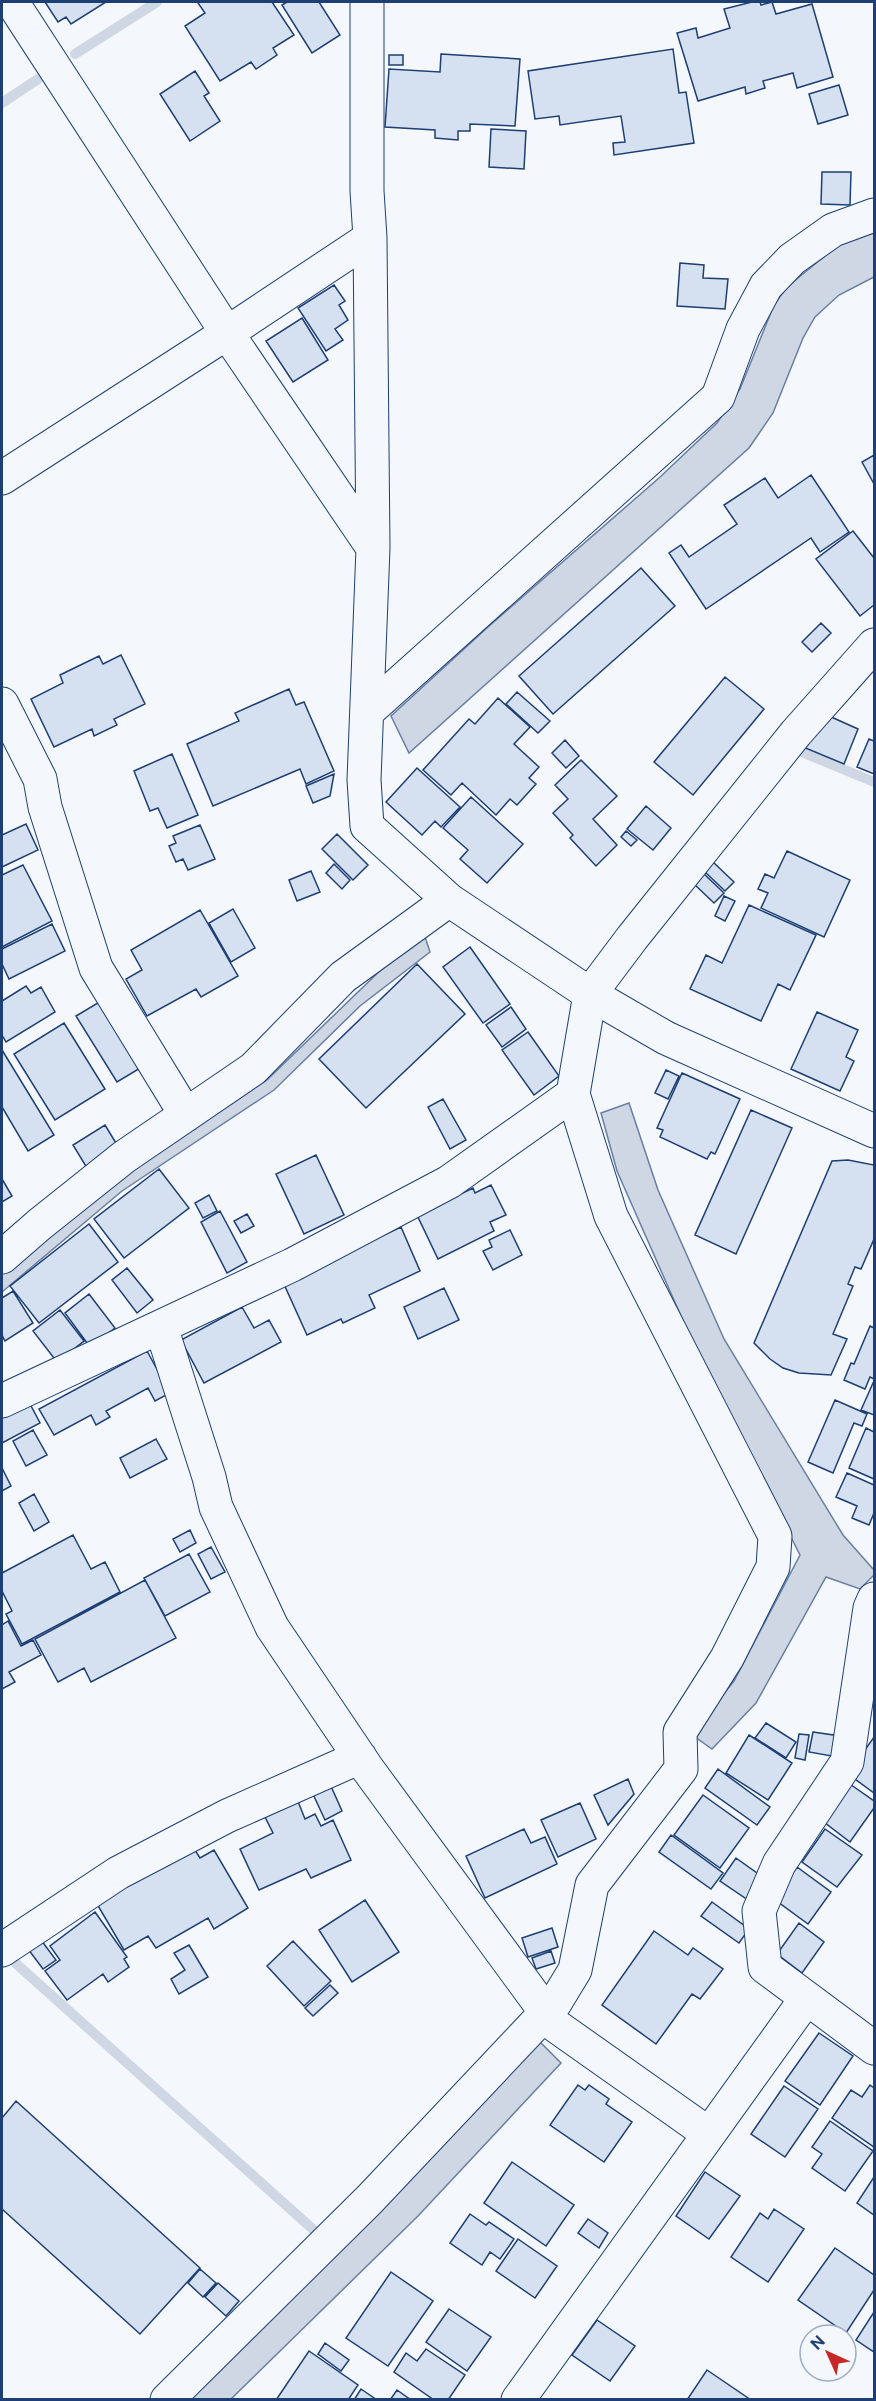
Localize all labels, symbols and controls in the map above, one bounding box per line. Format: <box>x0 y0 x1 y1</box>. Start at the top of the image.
north arrow <box>798 2323 858 2383</box>
text: N <box>807 2332 829 2354</box>

